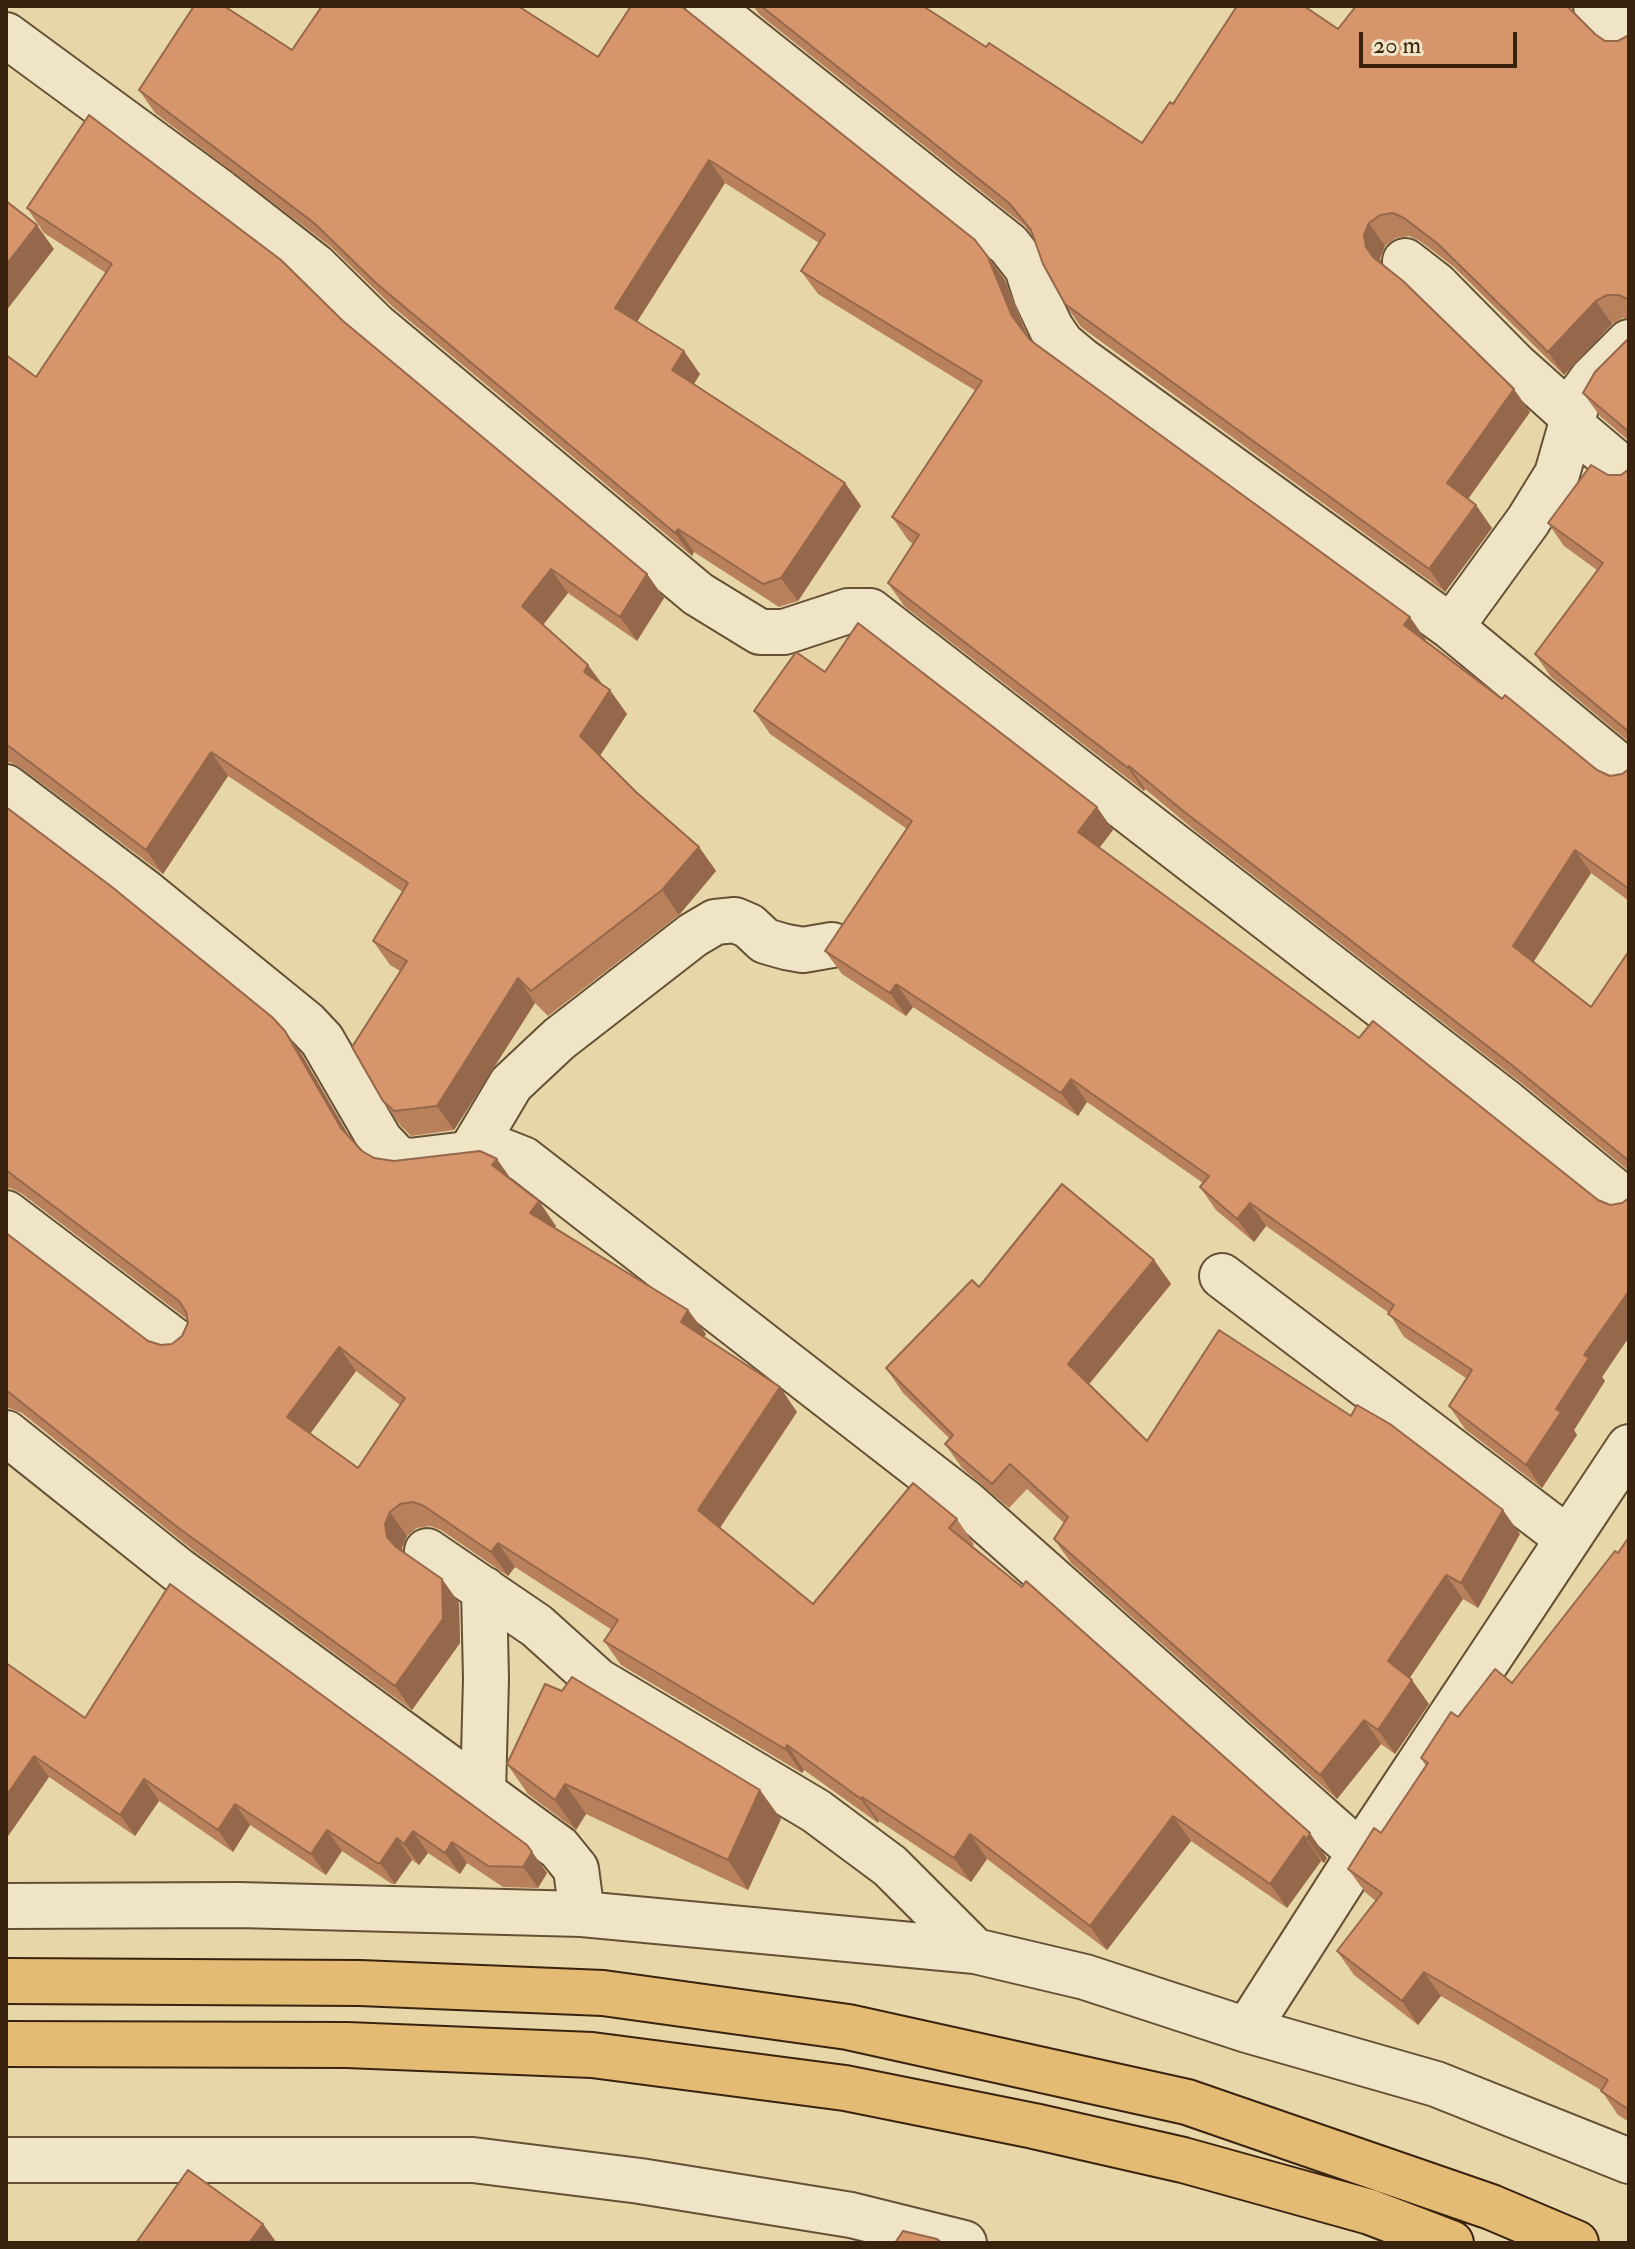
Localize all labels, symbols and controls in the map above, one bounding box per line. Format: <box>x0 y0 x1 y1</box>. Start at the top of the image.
scale bar <box>1363 16 1521 66</box>
text: 20 m <box>1373 30 1421 61</box>

